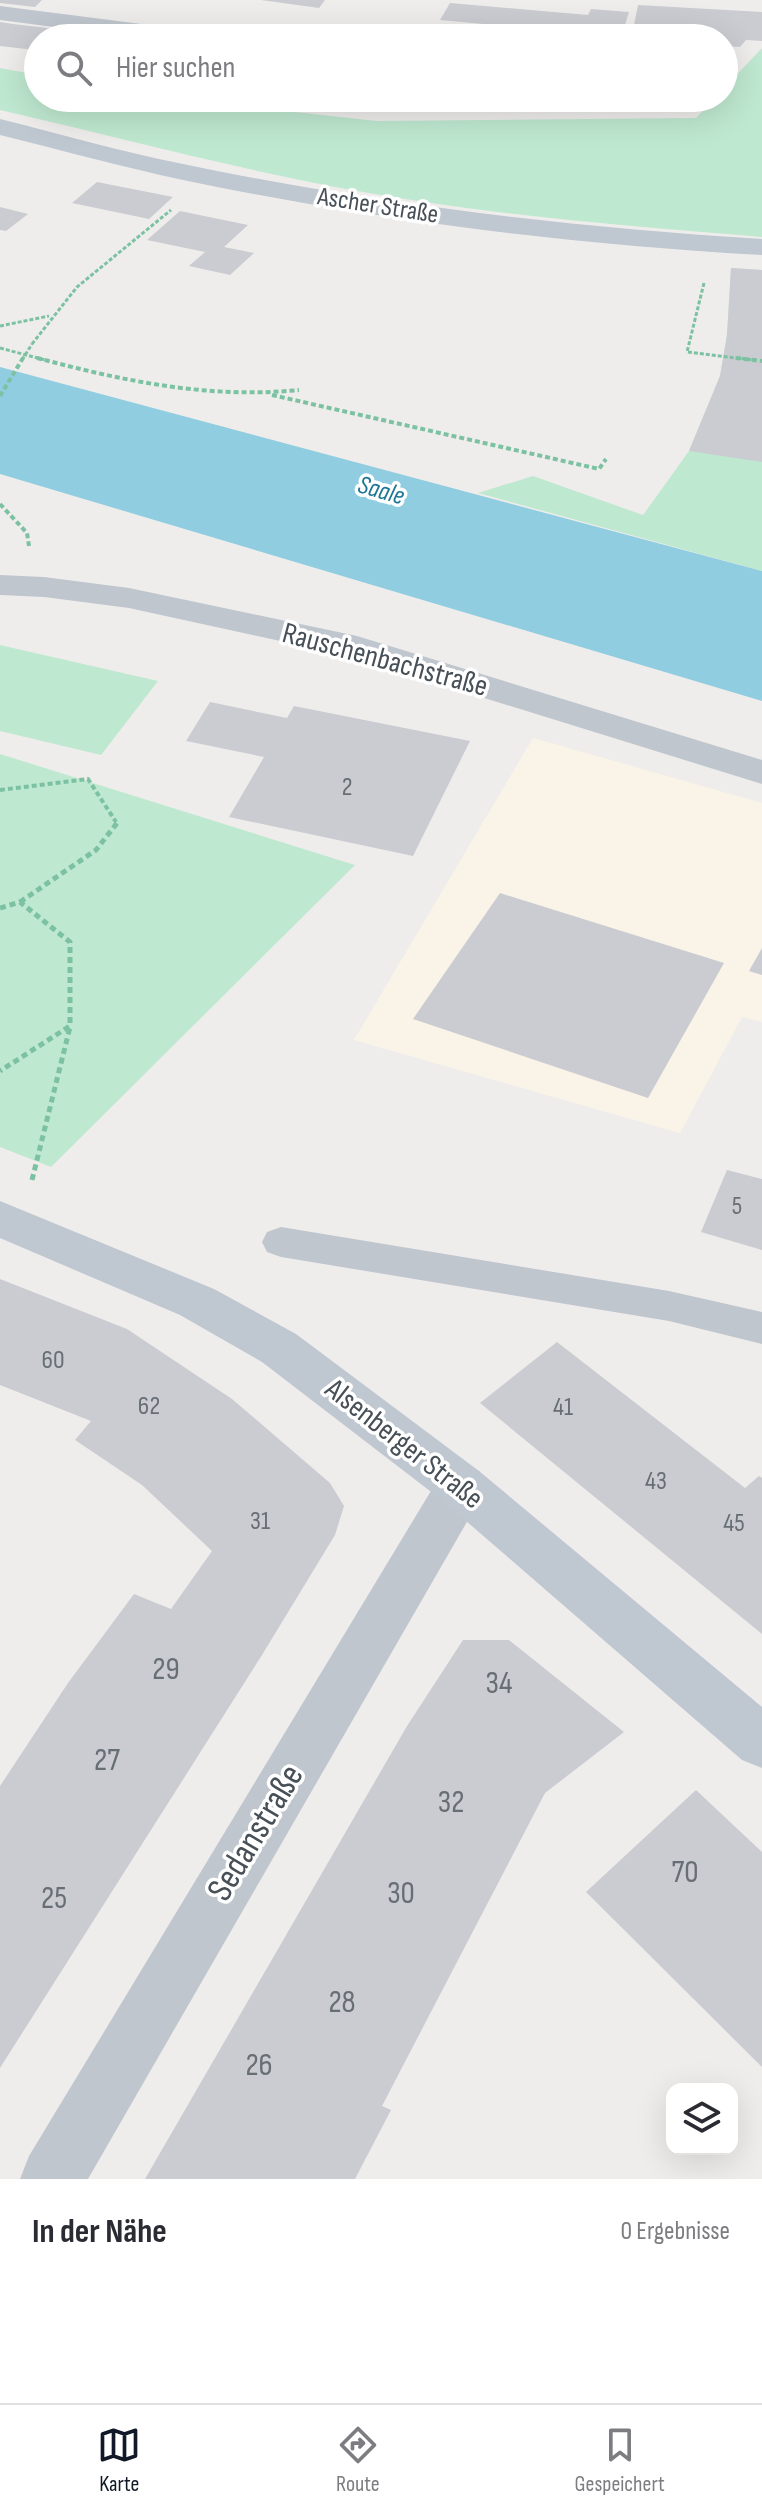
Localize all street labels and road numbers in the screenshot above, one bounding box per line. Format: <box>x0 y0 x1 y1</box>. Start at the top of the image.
street label: Ascher Straße <box>315 181 440 231</box>
street label: Rauschenbachstraße <box>278 615 492 705</box>
street label: Alsenberger Straße <box>317 1371 490 1517</box>
street label: Sedanstraße <box>199 1757 313 1909</box>

